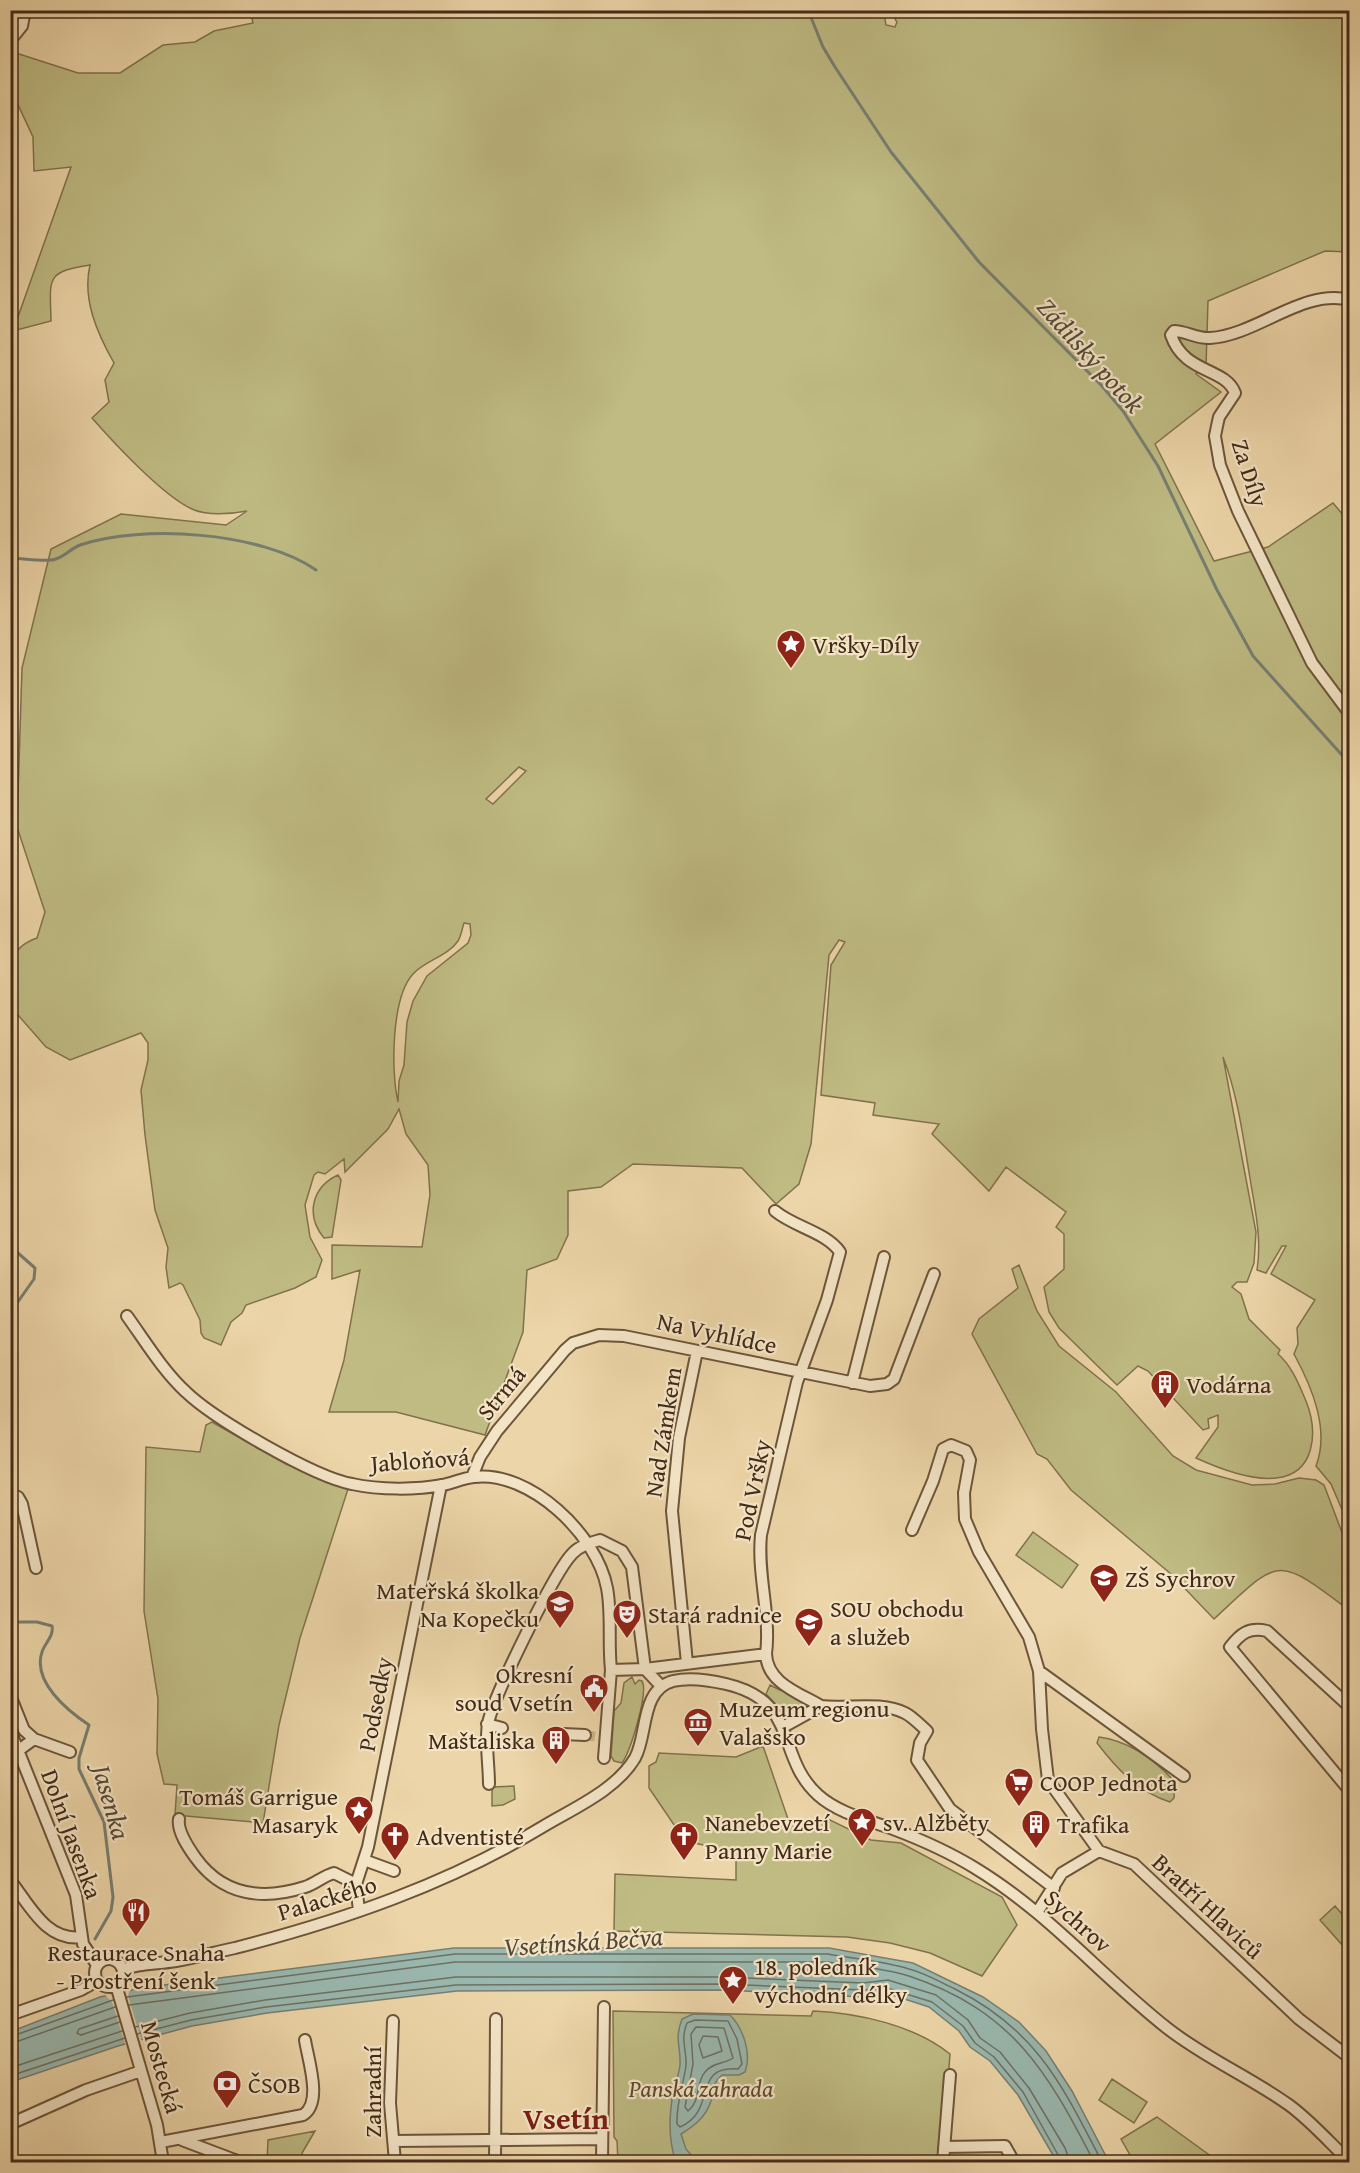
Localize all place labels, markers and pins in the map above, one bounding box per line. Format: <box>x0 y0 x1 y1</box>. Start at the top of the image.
place label: Vršky-Díly <box>812 627 920 662</box>
place icon: Vršky-Díly <box>775 628 807 670</box>
place label: Vodárna <box>1186 1367 1272 1402</box>
building icon: Vodárna <box>1149 1368 1181 1410</box>
place label: ZŠ Sychrov <box>1125 1561 1235 1596</box>
school or university icon: ZŠ Sychrov <box>1088 1562 1120 1604</box>
place label: Mateřská školka Na Kopečku <box>376 1573 540 1636</box>
school or university icon: Mateřská školka Na Kopečku <box>544 1588 576 1630</box>
place label: SOU obchodu a služeb <box>830 1591 964 1654</box>
place label: Stará radnice <box>648 1597 782 1632</box>
theatre icon: Stará radnice <box>611 1598 643 1640</box>
school or university icon: SOU obchodu a služeb <box>793 1606 825 1648</box>
place label: Okresní soud Vsetín <box>455 1657 574 1720</box>
public building icon: Okresní soud Vsetín <box>578 1672 610 1714</box>
place label: Muzeum regionu Valašsko <box>719 1691 889 1754</box>
museum icon: Muzeum regionu Valašsko <box>682 1706 714 1748</box>
place label: Maštaliska <box>428 1723 536 1758</box>
building icon: Maštaliska <box>540 1724 572 1766</box>
place label: COOP Jednota <box>1040 1765 1178 1800</box>
supermarket icon: COOP Jednota <box>1003 1766 1035 1808</box>
place label: Tomáš Garrigue Masaryk <box>179 1779 339 1842</box>
place icon: Tomáš Garrigue Masaryk <box>343 1794 375 1836</box>
place label: Nanebevzetí Panny Marie <box>705 1805 832 1868</box>
place label: sv. Alžběty <box>883 1805 989 1840</box>
place icon: sv. Alžběty <box>846 1806 878 1848</box>
place label: Trafika <box>1057 1807 1130 1842</box>
building icon: Trafika <box>1020 1808 1052 1850</box>
place label: Adventisté <box>416 1819 524 1854</box>
church icon: Adventisté <box>379 1820 411 1862</box>
church icon: Nanebevzetí Panny Marie <box>668 1820 700 1862</box>
restaurant icon: Restaurace Snaha - Prostření šenk <box>120 1896 152 1938</box>
place label: Restaurace Snaha - Prostření šenk <box>48 1935 225 1998</box>
place label: 18. poledník východní délky <box>754 1949 907 2012</box>
place icon: 18. poledník východní délky <box>717 1964 749 2006</box>
place label: ČSOB <box>248 2067 301 2102</box>
bank icon: ČSOB <box>211 2068 243 2110</box>

